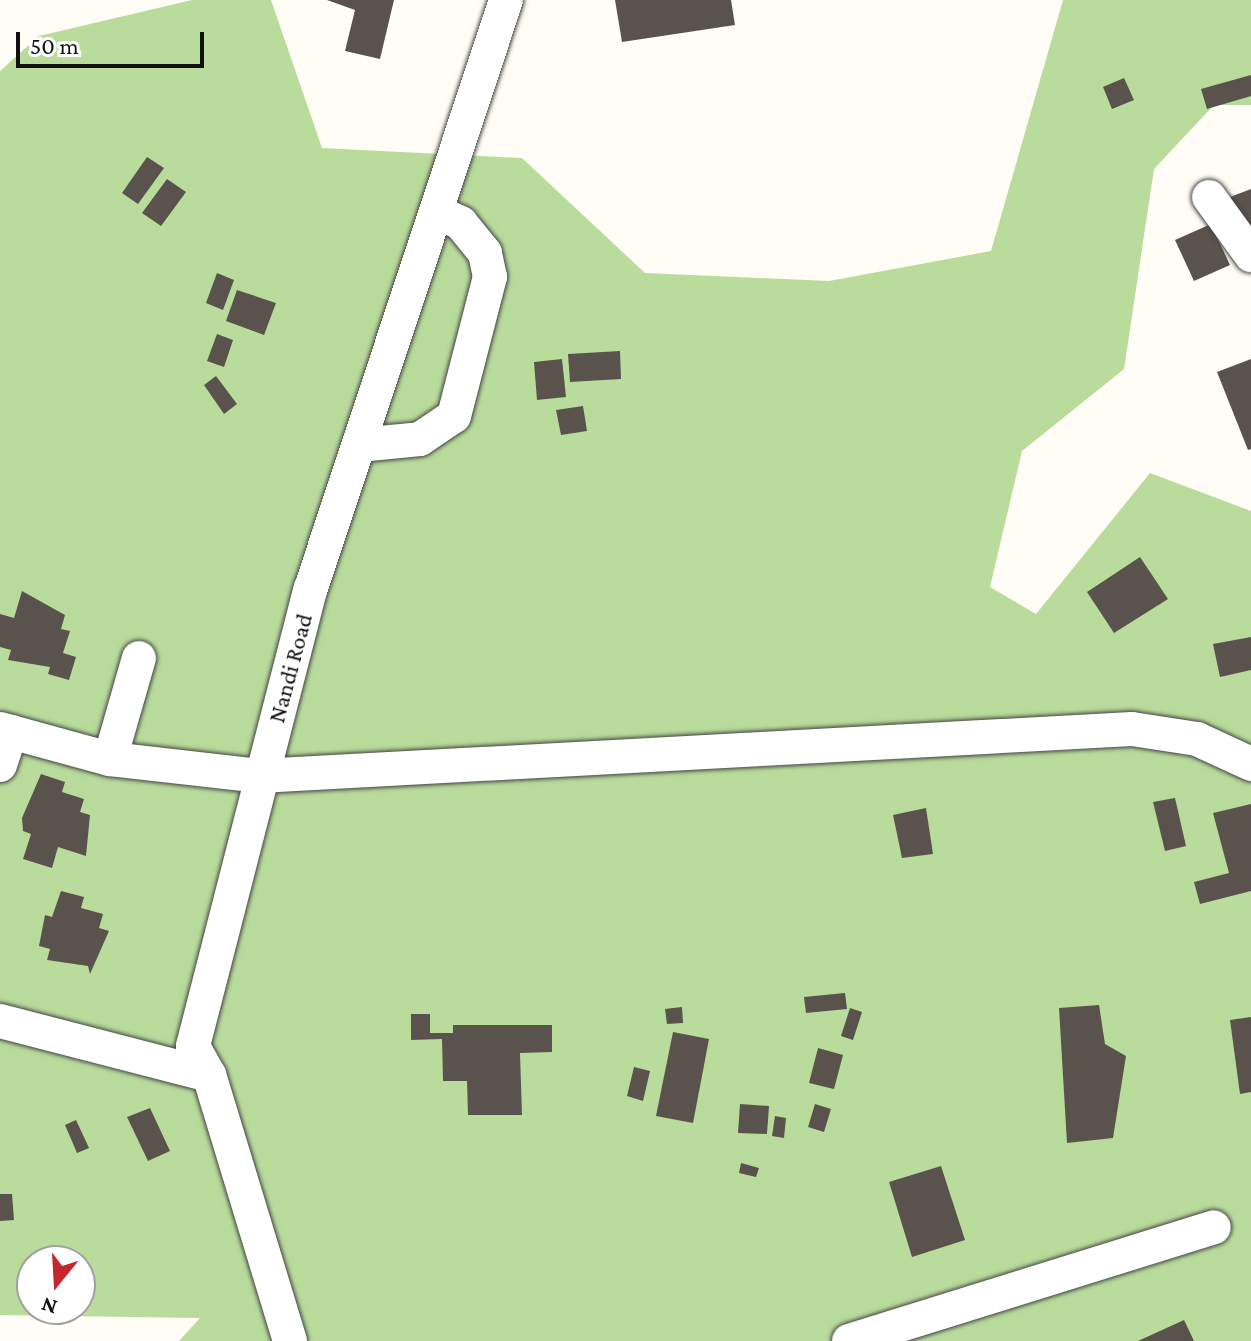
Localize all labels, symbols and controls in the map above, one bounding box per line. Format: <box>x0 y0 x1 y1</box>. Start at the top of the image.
scale bar <box>20 16 208 66</box>
text: 50 m <box>30 32 79 59</box>
street label: Nandi Road <box>262 610 318 726</box>
north arrow <box>16 1245 96 1325</box>
text: N <box>38 1292 60 1321</box>

